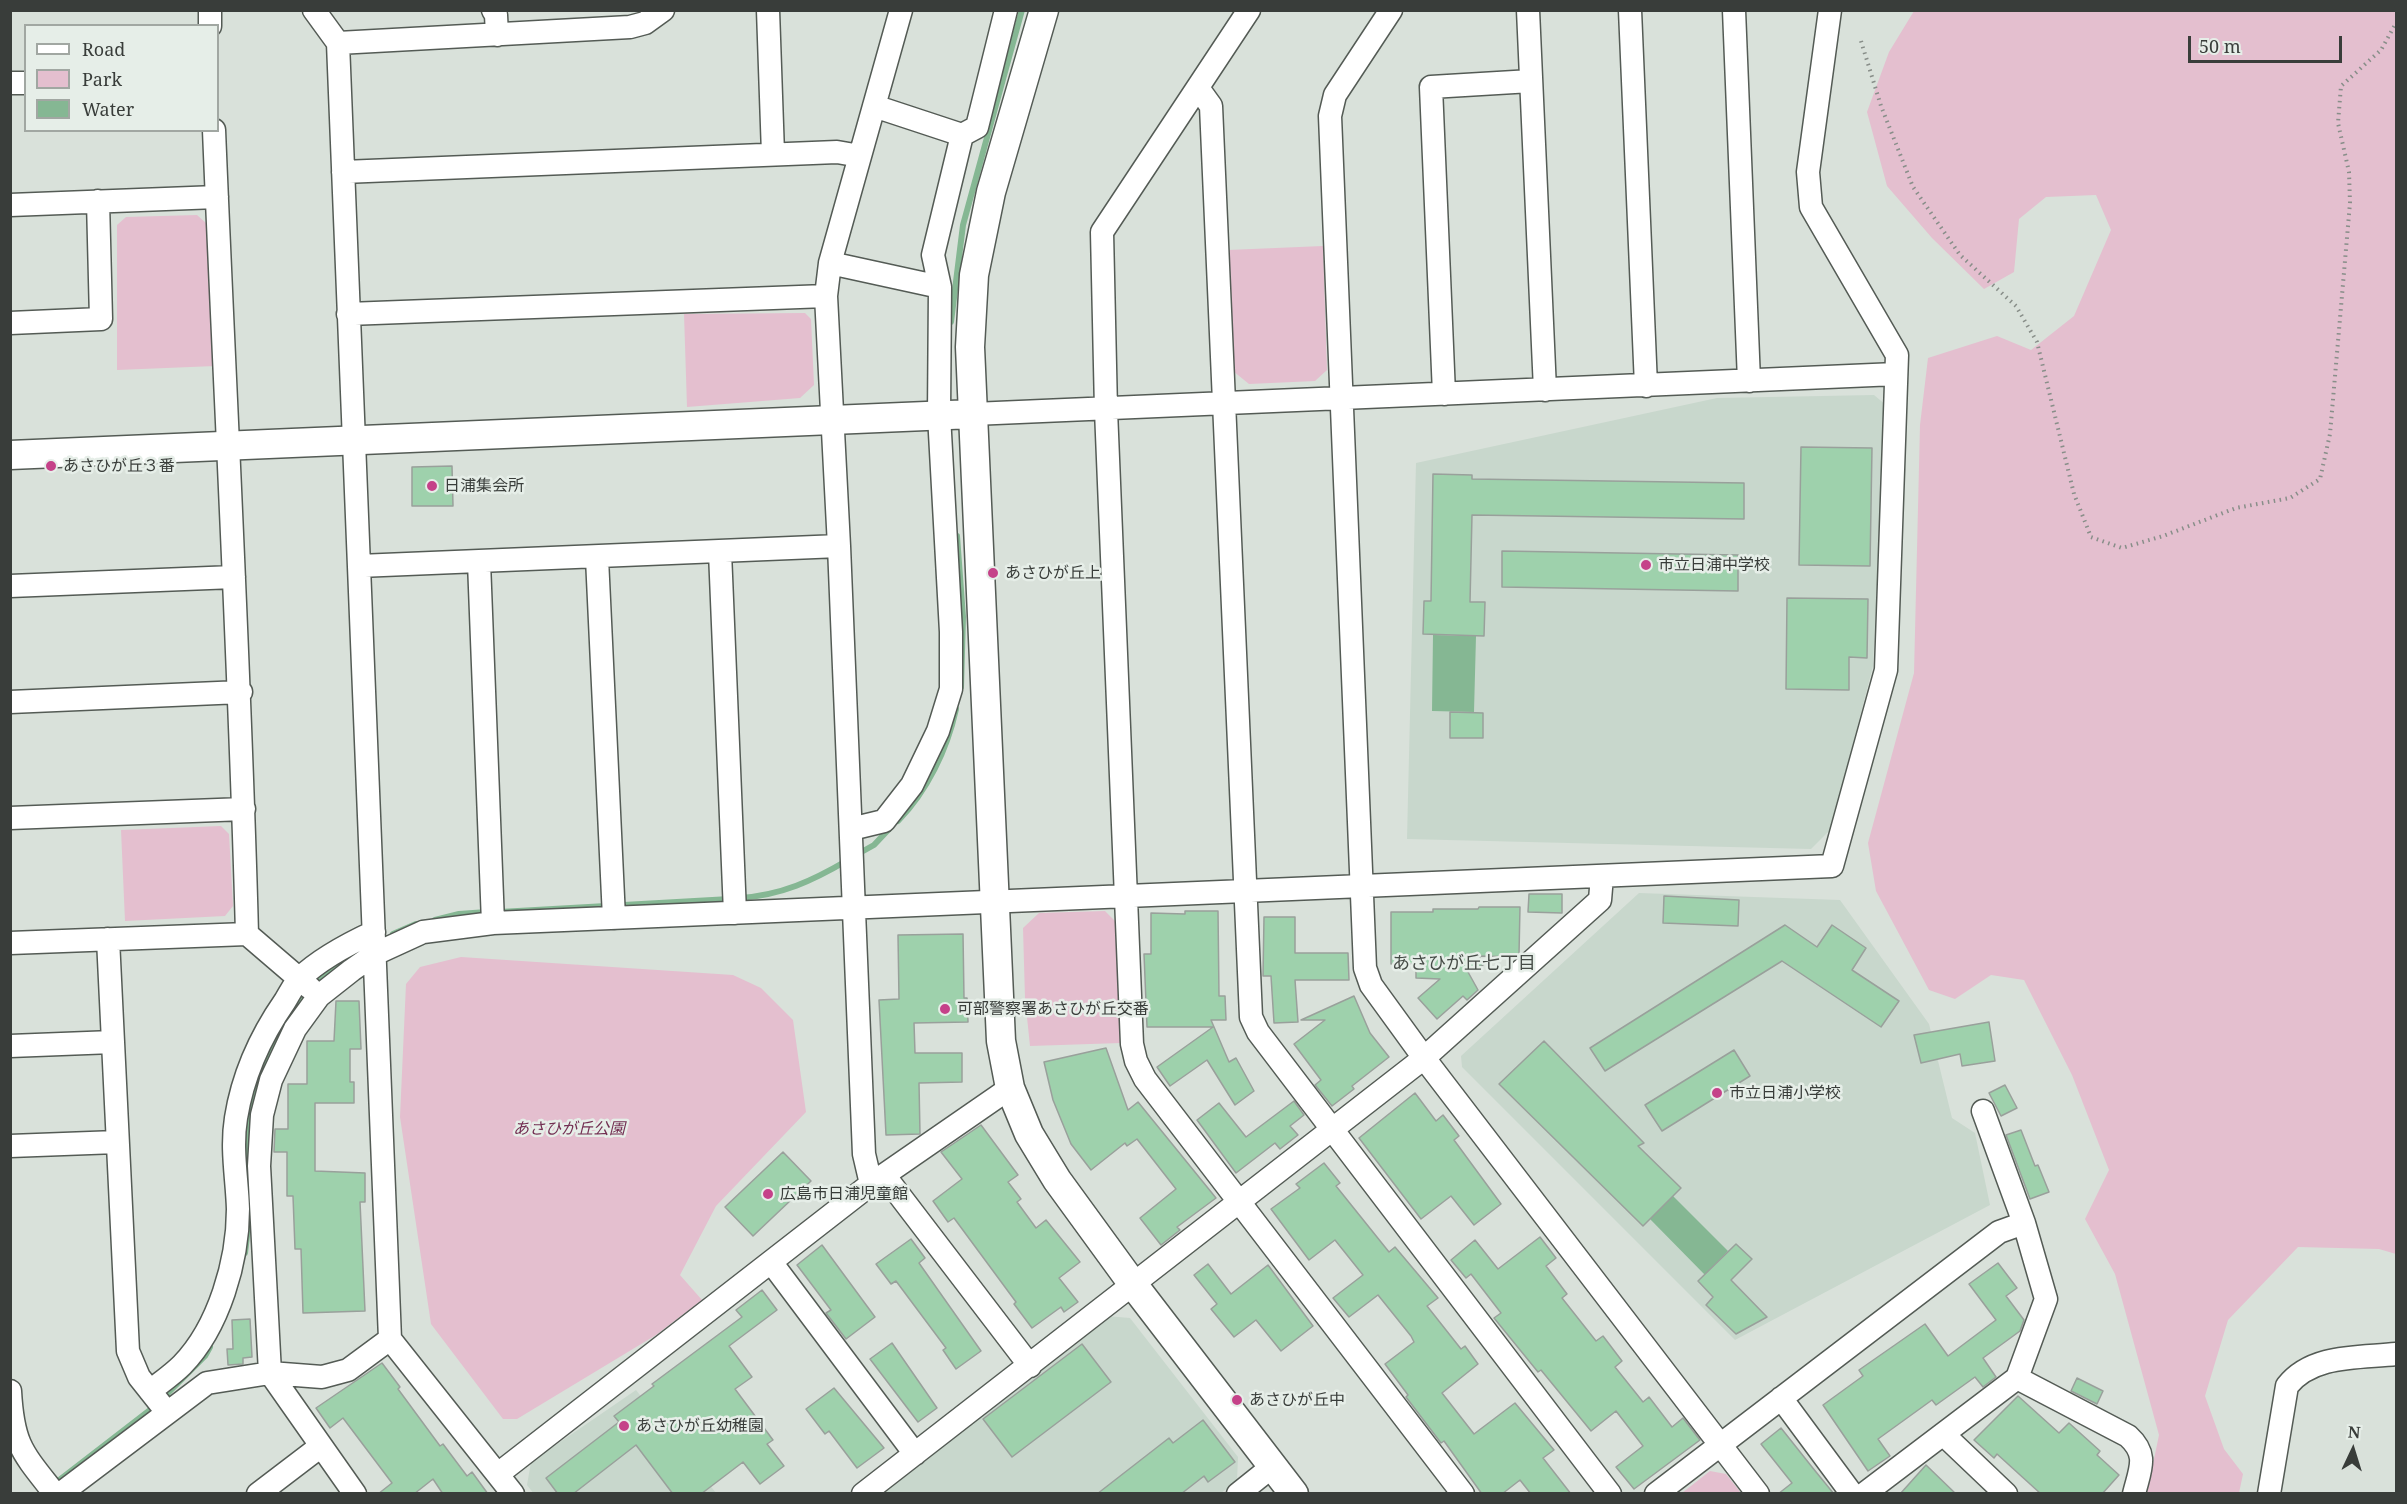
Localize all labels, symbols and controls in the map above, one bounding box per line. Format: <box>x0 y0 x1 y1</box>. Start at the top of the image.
legend <box>24 24 219 132</box>
scale bar <box>2191 24 2346 62</box>
text: 50 m <box>2199 34 2241 58</box>
text: Road <box>82 37 125 61</box>
text: Park <box>82 67 122 91</box>
text: Water <box>82 97 134 121</box>
place label: あさひが丘３番 <box>63 456 175 476</box>
marker: あさひが丘３番 <box>44 459 58 473</box>
place label: 日浦集会所 <box>444 476 524 496</box>
marker: 日浦集会所 <box>425 479 439 493</box>
place label: 市立日浦中学校 <box>1658 555 1770 575</box>
marker: 市立日浦中学校 <box>1639 558 1653 572</box>
place label: あさひが丘上 <box>1005 563 1101 583</box>
marker: あさひが丘上 <box>986 566 1000 580</box>
district label: あさひが丘七丁目 <box>1392 953 1536 975</box>
place label: 可部警察署あさひが丘交番 <box>957 999 1149 1019</box>
marker: 可部警察署あさひが丘交番 <box>938 1002 952 1016</box>
place label: 市立日浦小学校 <box>1729 1083 1841 1103</box>
marker: 市立日浦小学校 <box>1710 1086 1724 1100</box>
park label: あさひが丘公園 <box>513 1119 625 1139</box>
place label: 広島市日浦児童館 <box>780 1184 908 1204</box>
marker: 広島市日浦児童館 <box>761 1187 775 1201</box>
place label: あさひが丘中 <box>1249 1390 1345 1410</box>
marker: あさひが丘中 <box>1230 1393 1244 1407</box>
place label: あさひが丘幼稚園 <box>636 1416 764 1436</box>
marker: あさひが丘幼稚園 <box>617 1419 631 1433</box>
north arrow <box>2323 1420 2383 1480</box>
text: N <box>2347 1421 2361 1443</box>

